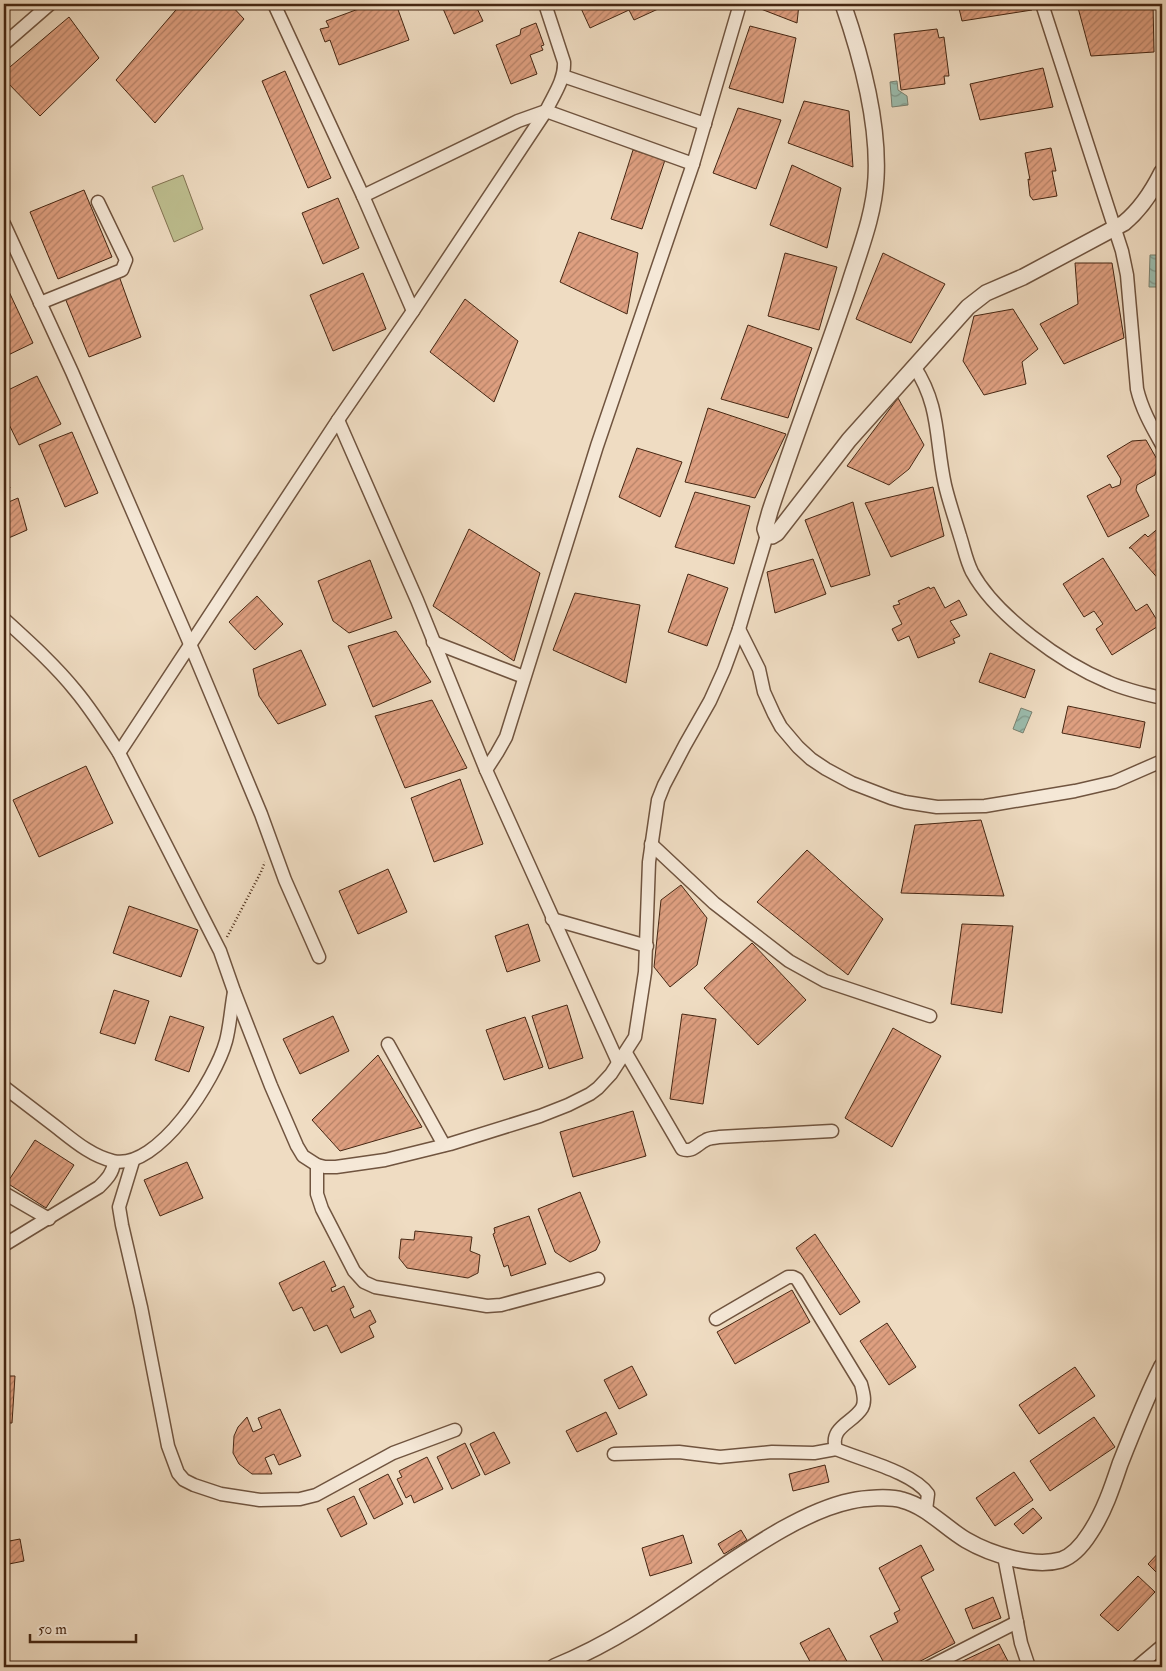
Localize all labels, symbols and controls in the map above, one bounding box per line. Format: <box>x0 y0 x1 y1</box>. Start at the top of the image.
scale bar <box>30 1611 136 1643</box>
text: 50 m <box>38 1620 67 1639</box>

